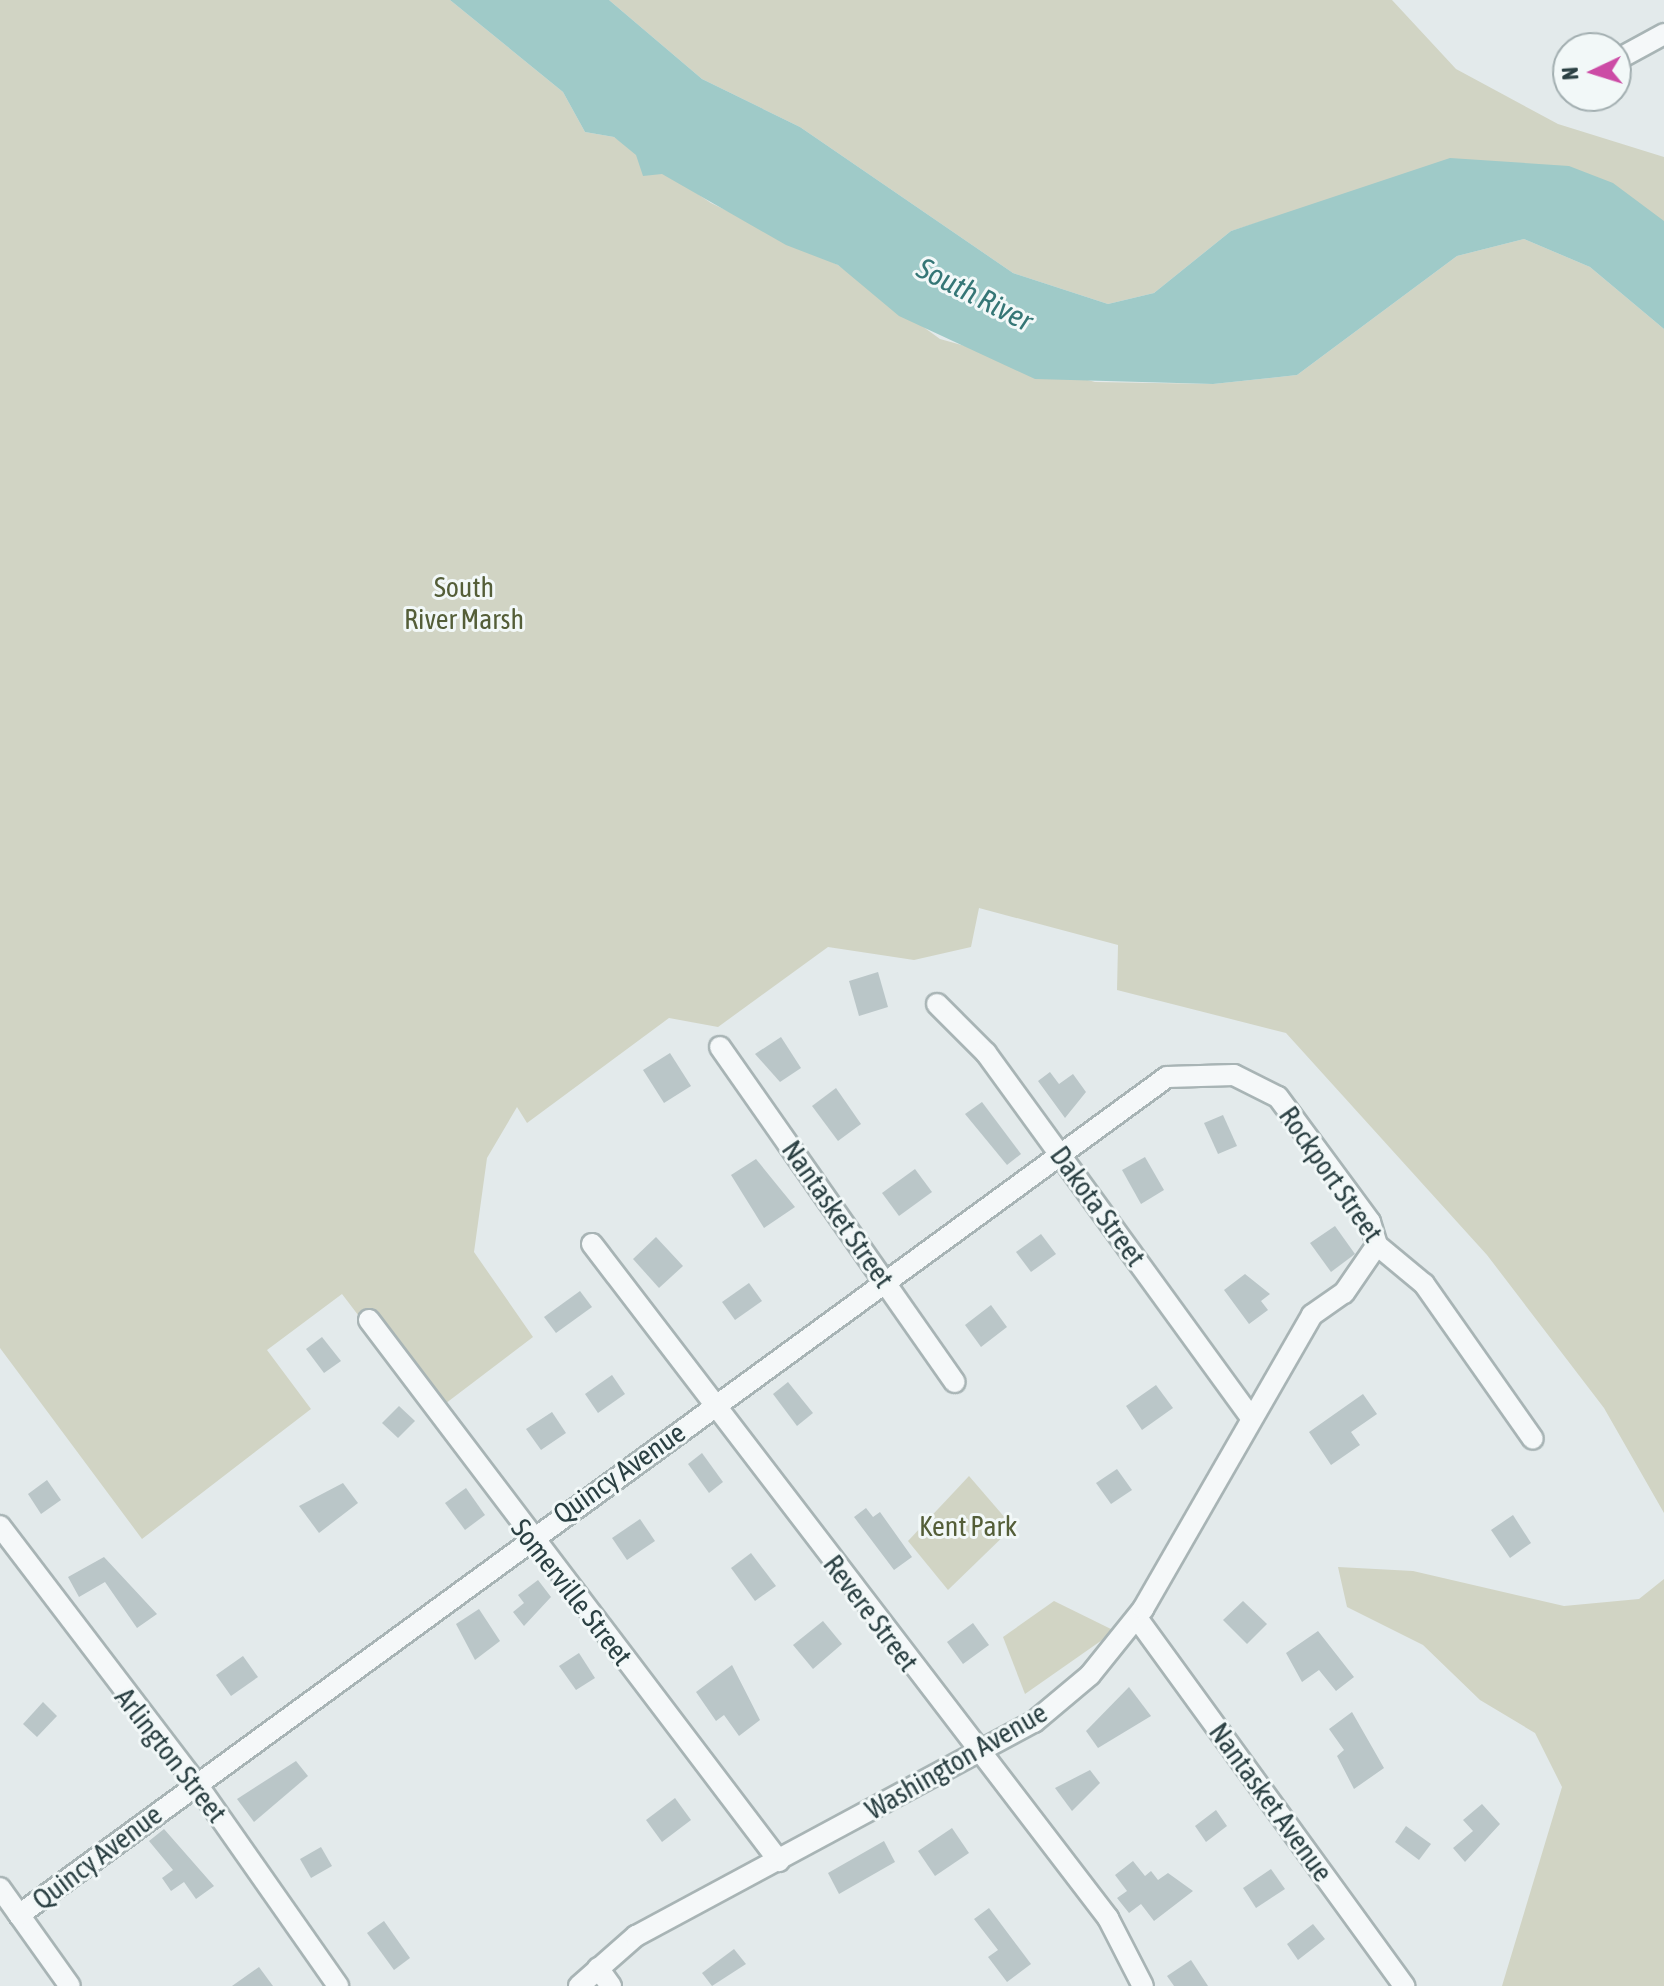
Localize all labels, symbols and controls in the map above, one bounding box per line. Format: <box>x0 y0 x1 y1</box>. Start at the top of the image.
north arrow <box>1552 32 1632 112</box>
text: N <box>1557 66 1583 81</box>
water label: South River <box>911 250 1039 338</box>
park label: South River Marsh <box>404 570 524 636</box>
street label: Rockport Street <box>1272 1100 1390 1248</box>
street label: Nantasket Street <box>775 1134 901 1294</box>
street label: Dakota Street <box>1043 1140 1153 1272</box>
street label: Quincy Avenue <box>547 1415 691 1531</box>
park label: Kent Park <box>919 1509 1017 1543</box>
street label: Somerville Street <box>504 1512 640 1672</box>
street label: Revere Street <box>816 1548 926 1678</box>
street label: Arlington Street <box>108 1681 234 1829</box>
street label: Washington Avenue <box>859 1695 1053 1827</box>
street label: Nantasket Avenue <box>1202 1716 1340 1888</box>
street label: Quincy Avenue <box>26 1798 168 1916</box>

